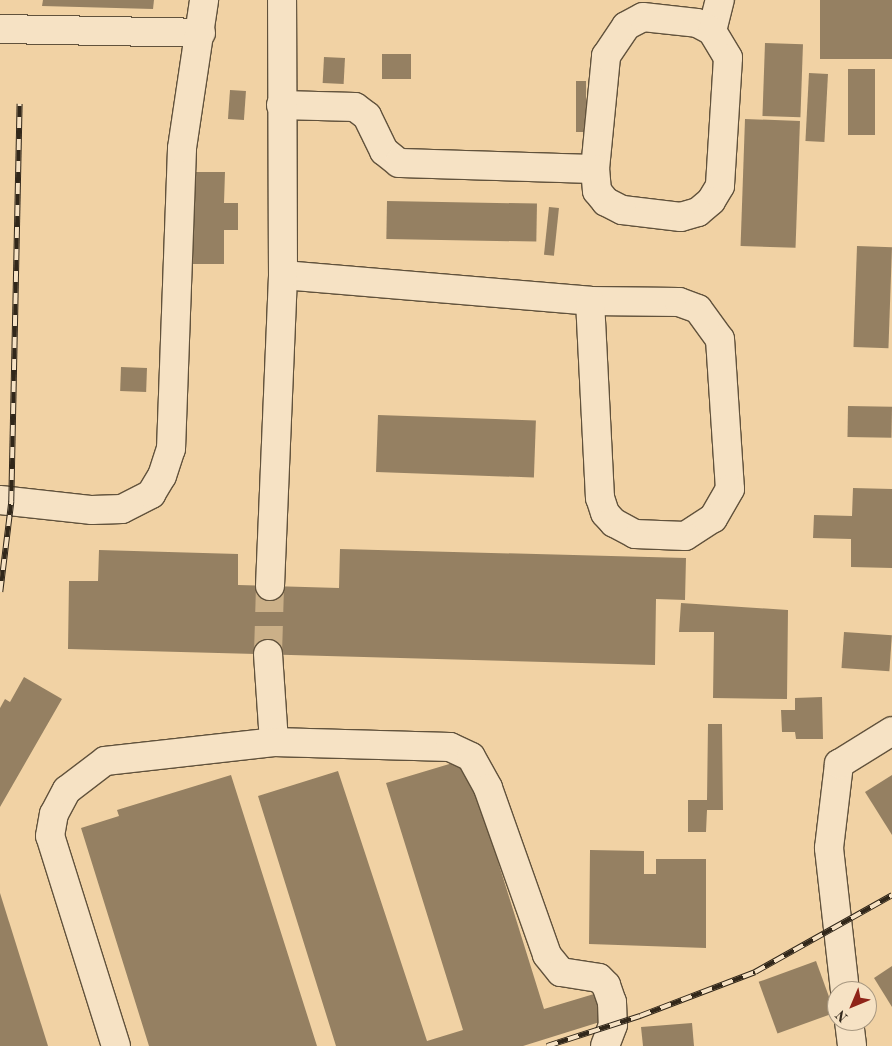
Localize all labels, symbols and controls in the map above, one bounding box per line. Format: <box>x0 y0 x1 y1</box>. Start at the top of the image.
north arrow <box>827 981 877 1031</box>
text: N <box>833 1007 851 1025</box>

